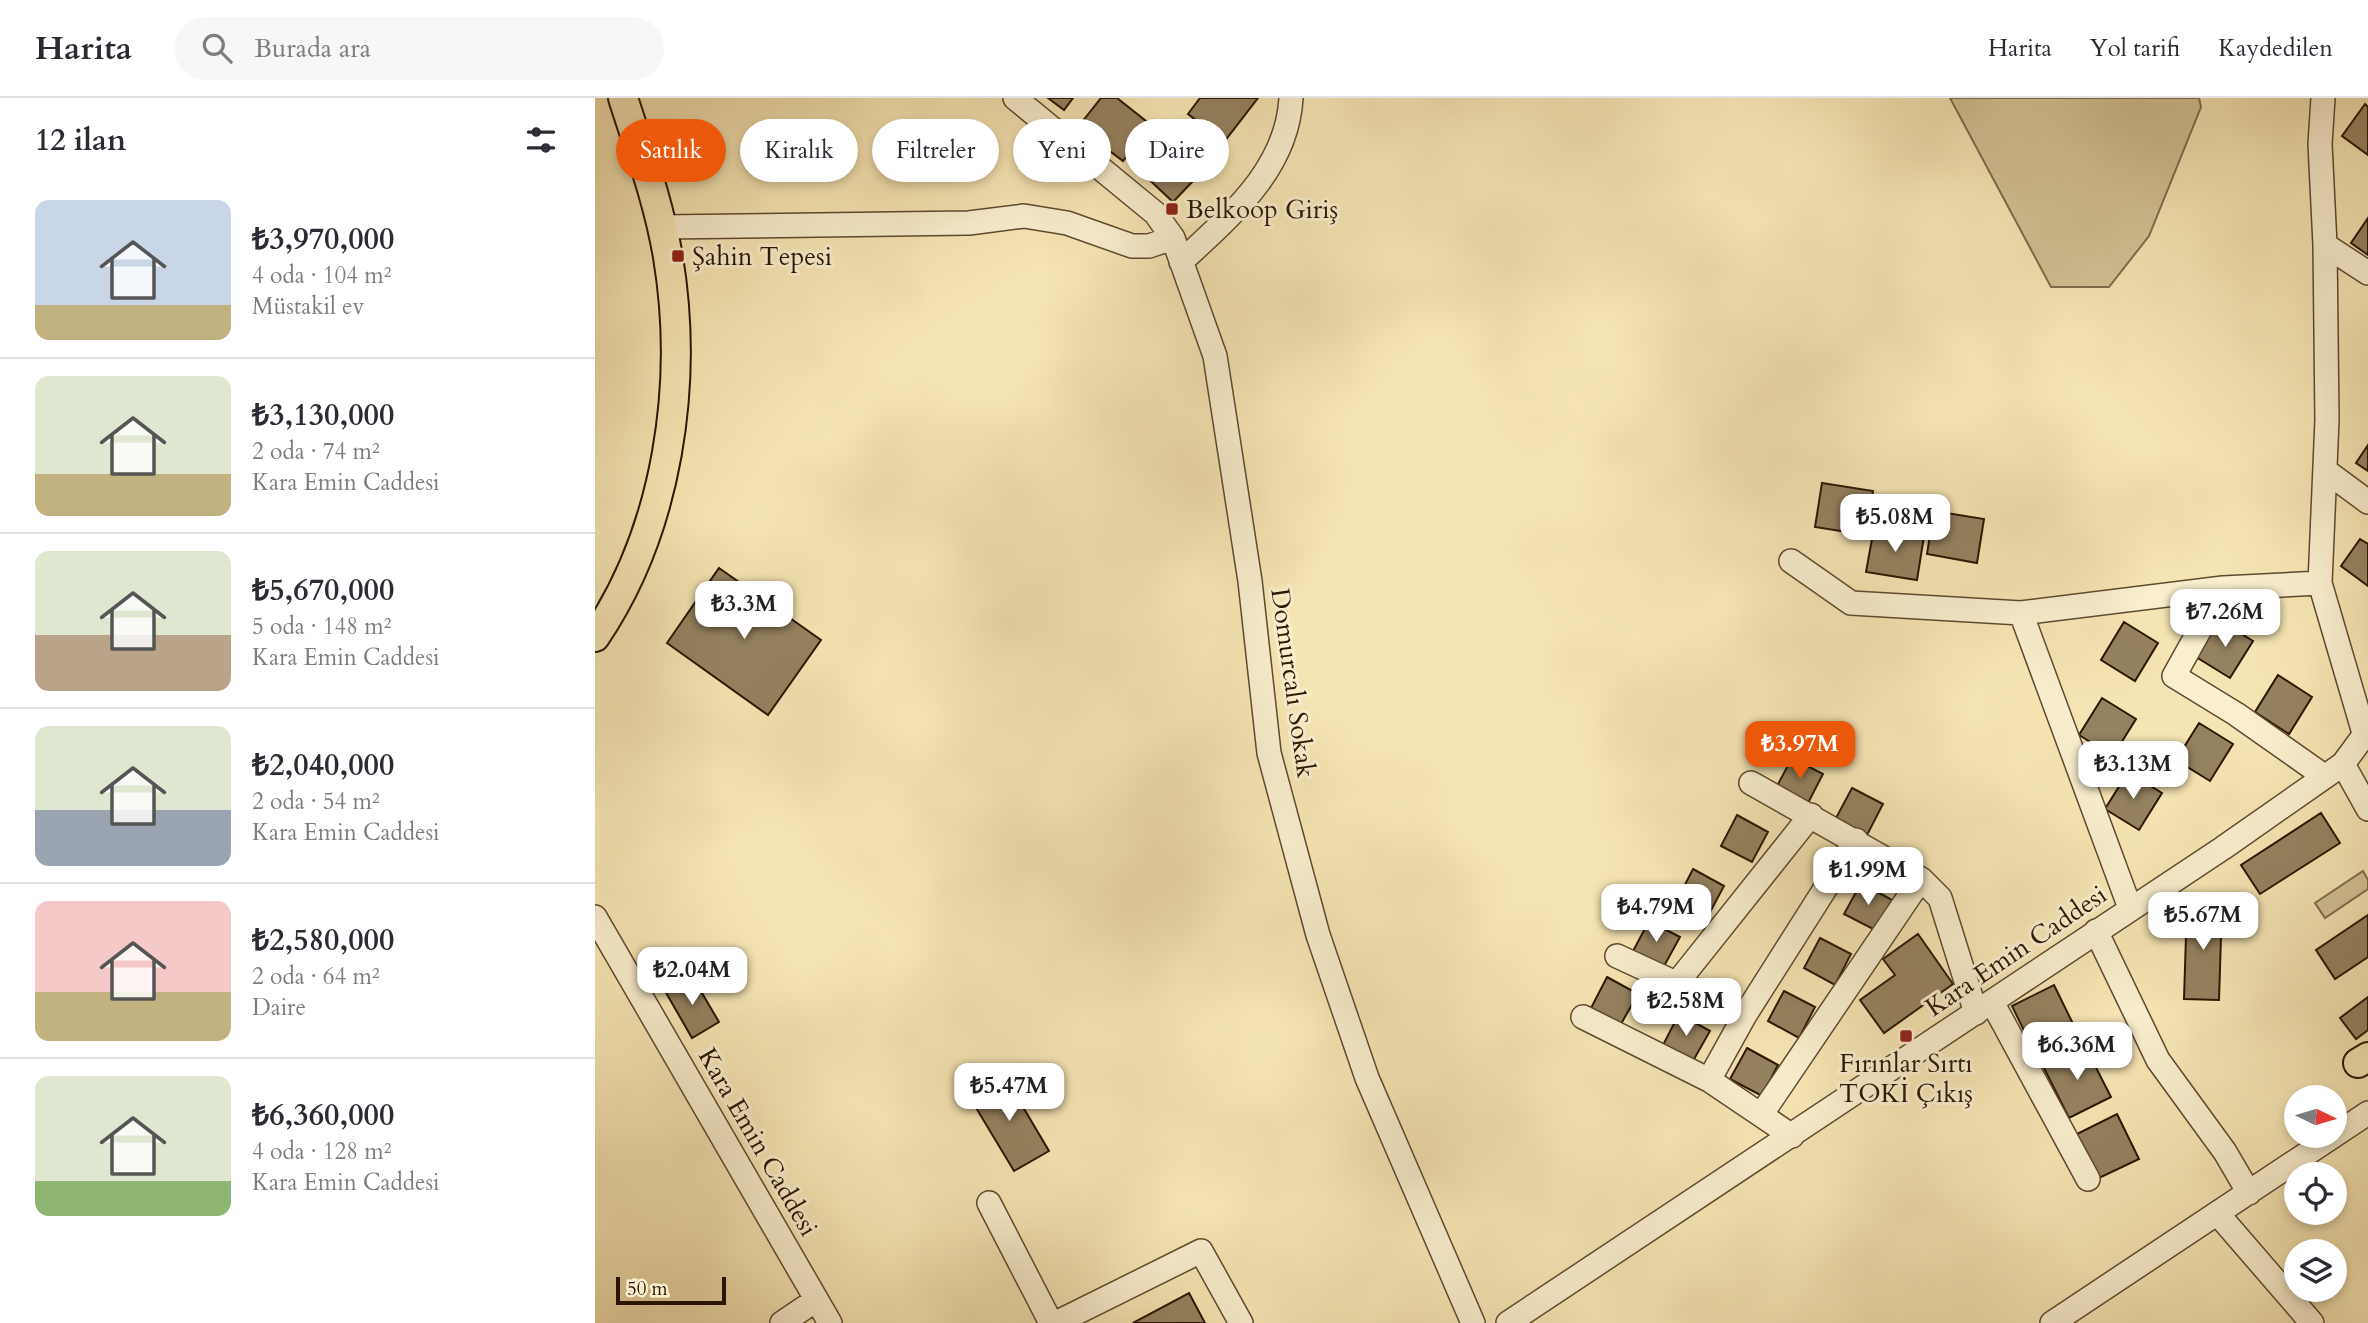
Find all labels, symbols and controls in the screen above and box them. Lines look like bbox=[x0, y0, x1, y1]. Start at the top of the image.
search box bbox=[174, 17, 664, 80]
text: Harita bbox=[35, 26, 132, 71]
icon: search bbox=[198, 29, 236, 67]
text: Burada ara bbox=[254, 31, 371, 66]
text: Harita bbox=[1988, 32, 2052, 65]
text: Yol tarifi bbox=[2090, 32, 2180, 65]
text: Kaydedilen bbox=[2218, 32, 2333, 65]
chip: Satılık bbox=[616, 119, 726, 182]
chip: Kiralık bbox=[740, 119, 858, 182]
chip: Filtreler bbox=[872, 119, 999, 182]
chip: Yeni bbox=[1013, 119, 1111, 182]
chip: Daire bbox=[1125, 119, 1229, 182]
text: 12 ilan bbox=[35, 120, 126, 161]
icon: filters bbox=[522, 121, 560, 159]
place label: Belkoop Giriş bbox=[1186, 192, 1338, 227]
marker: Belkoop Giriş bbox=[1164, 201, 1180, 217]
text: ₺3,970,000 bbox=[252, 219, 394, 260]
icon: home bbox=[91, 228, 175, 312]
place label: Şahin Tepesi bbox=[692, 239, 832, 274]
marker: Şahin Tepesi bbox=[670, 248, 686, 264]
text: 4 oda · 104 m² bbox=[252, 260, 391, 291]
text: Müstakil ev bbox=[252, 291, 364, 322]
text: ₺3,130,000 bbox=[252, 395, 394, 436]
icon: home bbox=[91, 404, 175, 488]
text: 2 oda · 74 m² bbox=[252, 436, 380, 467]
text: Kara Emin Caddesi bbox=[252, 467, 440, 498]
pin: ₺5.08M bbox=[1838, 494, 1952, 554]
text: ₺5.08M bbox=[1856, 501, 1934, 532]
text: ₺5,670,000 bbox=[252, 570, 394, 611]
icon: home bbox=[91, 579, 175, 663]
pin: ₺3.3M bbox=[695, 582, 793, 641]
street label: Domurcalı Sokak bbox=[1262, 586, 1324, 780]
text: ₺3.3M bbox=[711, 588, 777, 619]
pin: ₺7.26M bbox=[2168, 589, 2282, 649]
text: ₺7.26M bbox=[2186, 596, 2264, 627]
text: 5 oda · 148 m² bbox=[252, 611, 391, 642]
text: Kara Emin Caddesi bbox=[252, 642, 440, 673]
pin: ₺3.97M bbox=[1743, 722, 1857, 781]
text: ₺3.97M bbox=[1761, 728, 1839, 759]
pin: ₺3.13M bbox=[2076, 742, 2190, 801]
text: ₺2,040,000 bbox=[252, 745, 394, 786]
text: ₺3.13M bbox=[2094, 748, 2172, 779]
icon: home bbox=[91, 754, 175, 838]
text: 2 oda · 54 m² bbox=[252, 786, 380, 817]
text: Kara Emin Caddesi bbox=[252, 817, 440, 848]
pin: ₺1.99M bbox=[1811, 848, 1925, 907]
text: ₺1.99M bbox=[1829, 854, 1907, 885]
street label: Kara Emin Caddesi bbox=[1918, 877, 2114, 1025]
pin: ₺4.79M bbox=[1599, 884, 1713, 944]
text: ₺4.79M bbox=[1617, 891, 1695, 922]
pin: ₺5.67M bbox=[2146, 892, 2260, 952]
text: ₺5.67M bbox=[2164, 899, 2242, 930]
text: ₺2,580,000 bbox=[252, 920, 394, 961]
icon: home bbox=[91, 929, 175, 1013]
pin: ₺2.04M bbox=[635, 948, 749, 1007]
text: ₺2.04M bbox=[653, 954, 731, 985]
text: 2 oda · 64 m² bbox=[252, 961, 380, 992]
pin: ₺2.58M bbox=[1629, 978, 1743, 1038]
text: ₺2.58M bbox=[1647, 985, 1725, 1016]
text: Daire bbox=[252, 992, 306, 1023]
pin: ₺6.36M bbox=[2020, 1023, 2134, 1082]
marker: Fırınlar Sırtı TOKİ Çıkış bbox=[1898, 1028, 1914, 1044]
text: ₺6.36M bbox=[2038, 1029, 2116, 1060]
street label: Kara Emin Caddesi bbox=[690, 1041, 826, 1243]
place label: Fırınlar Sırtı TOKİ Çıkış bbox=[1839, 1046, 1973, 1111]
pin: ₺5.47M bbox=[952, 1063, 1066, 1123]
text: ₺5.47M bbox=[970, 1070, 1048, 1101]
north arrow bbox=[2284, 1085, 2347, 1148]
map controls bbox=[2284, 1085, 2347, 1302]
text: ₺6,360,000 bbox=[252, 1095, 394, 1136]
icon: home bbox=[91, 1104, 175, 1188]
text: 4 oda · 128 m² bbox=[252, 1136, 391, 1167]
button: locate bbox=[2284, 1162, 2347, 1225]
text: Kara Emin Caddesi bbox=[252, 1167, 440, 1198]
button: layers bbox=[2284, 1239, 2347, 1302]
scale bar bbox=[616, 1274, 726, 1306]
text: 50 m bbox=[627, 1276, 668, 1302]

